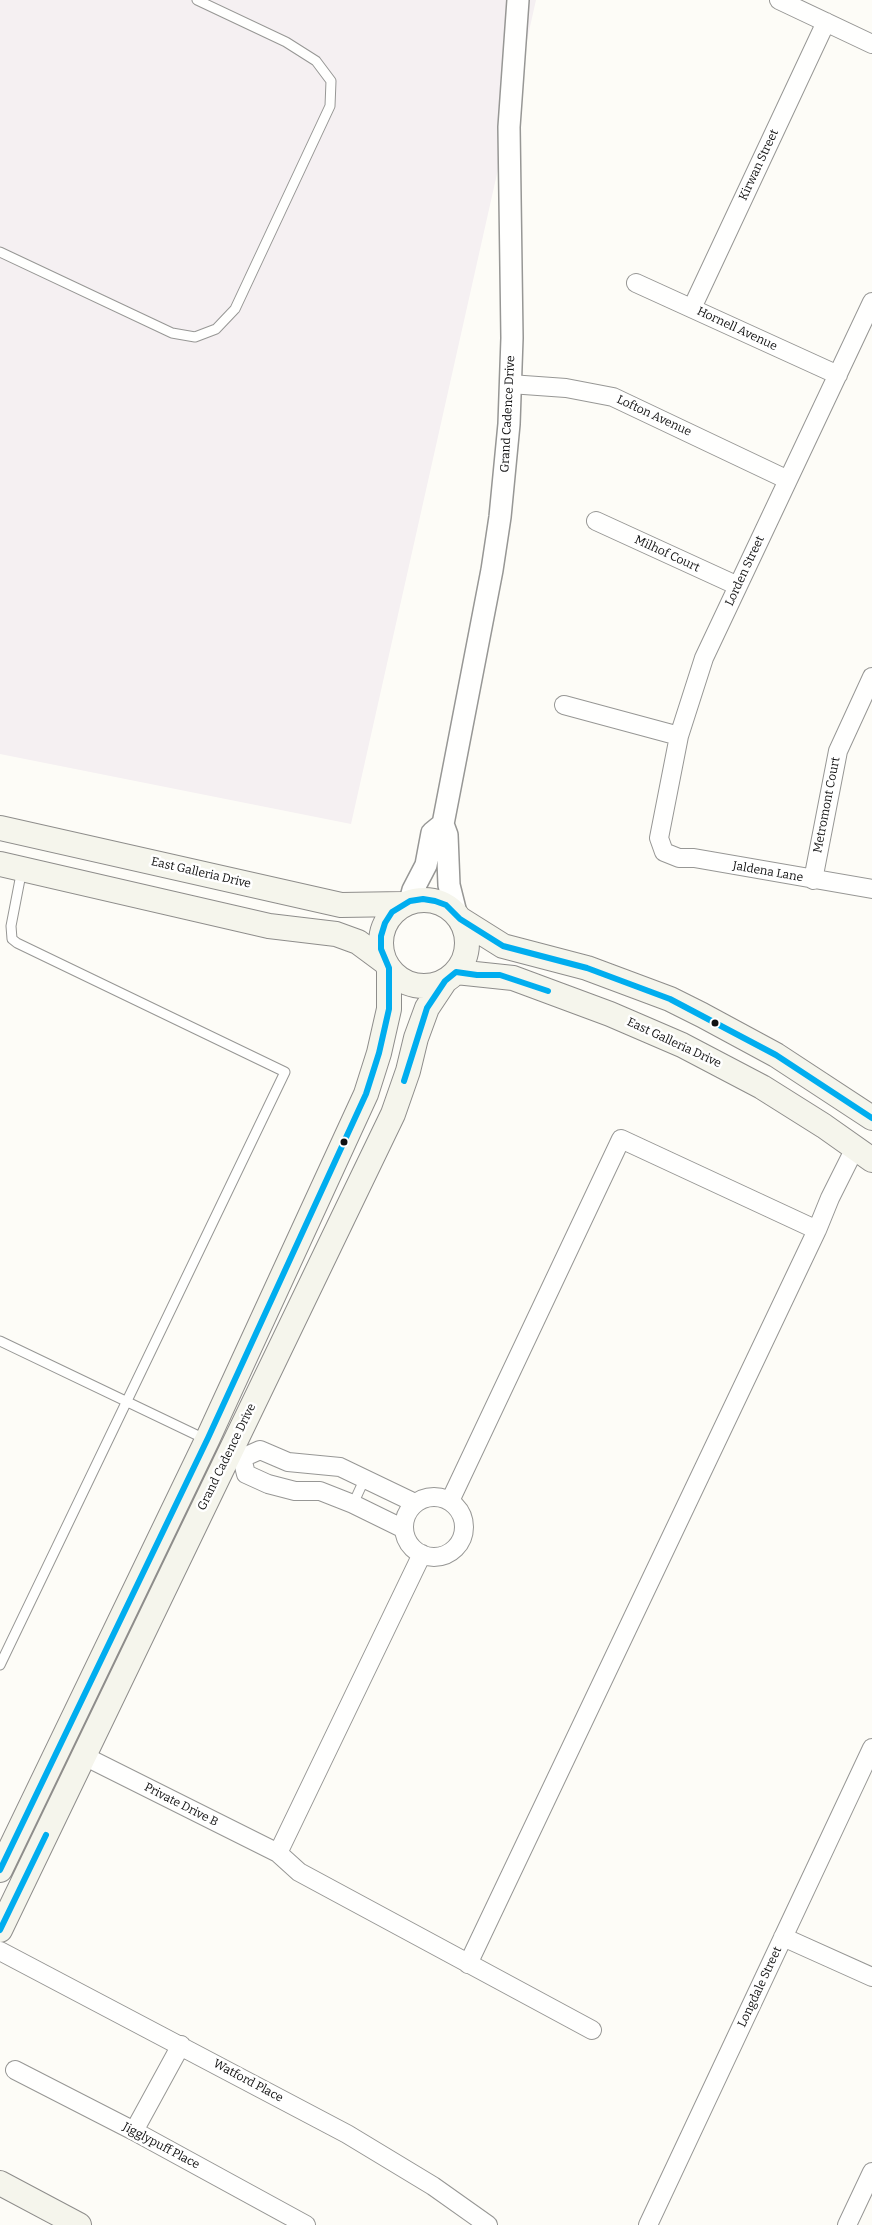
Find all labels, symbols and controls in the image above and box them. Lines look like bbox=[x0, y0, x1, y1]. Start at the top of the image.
street label: Kirwan Street bbox=[736, 127, 782, 203]
street label: Hornell Avenue bbox=[695, 304, 779, 354]
street label: Grand Cadence Drive bbox=[498, 355, 518, 473]
street label: Lofton Avenue bbox=[614, 392, 694, 440]
street label: Milhof Court bbox=[632, 533, 702, 575]
street label: Lorden Street bbox=[722, 534, 768, 608]
street label: Metromont Court bbox=[811, 756, 843, 854]
street label: East Galleria Drive bbox=[150, 854, 252, 892]
street label: Jaldena Lane bbox=[732, 859, 804, 885]
street label: East Galleria Drive bbox=[625, 1015, 723, 1071]
unlabelled marker bbox=[710, 1018, 720, 1028]
unlabelled marker bbox=[339, 1137, 349, 1147]
street label: Grand Cadence Drive bbox=[195, 1401, 259, 1513]
street label: Private Drive B bbox=[142, 1780, 220, 1830]
street label: Longdale Street bbox=[735, 1944, 785, 2030]
street label: Watford Place bbox=[211, 2057, 285, 2105]
street label: Jigglypuff Place bbox=[120, 2120, 202, 2172]

